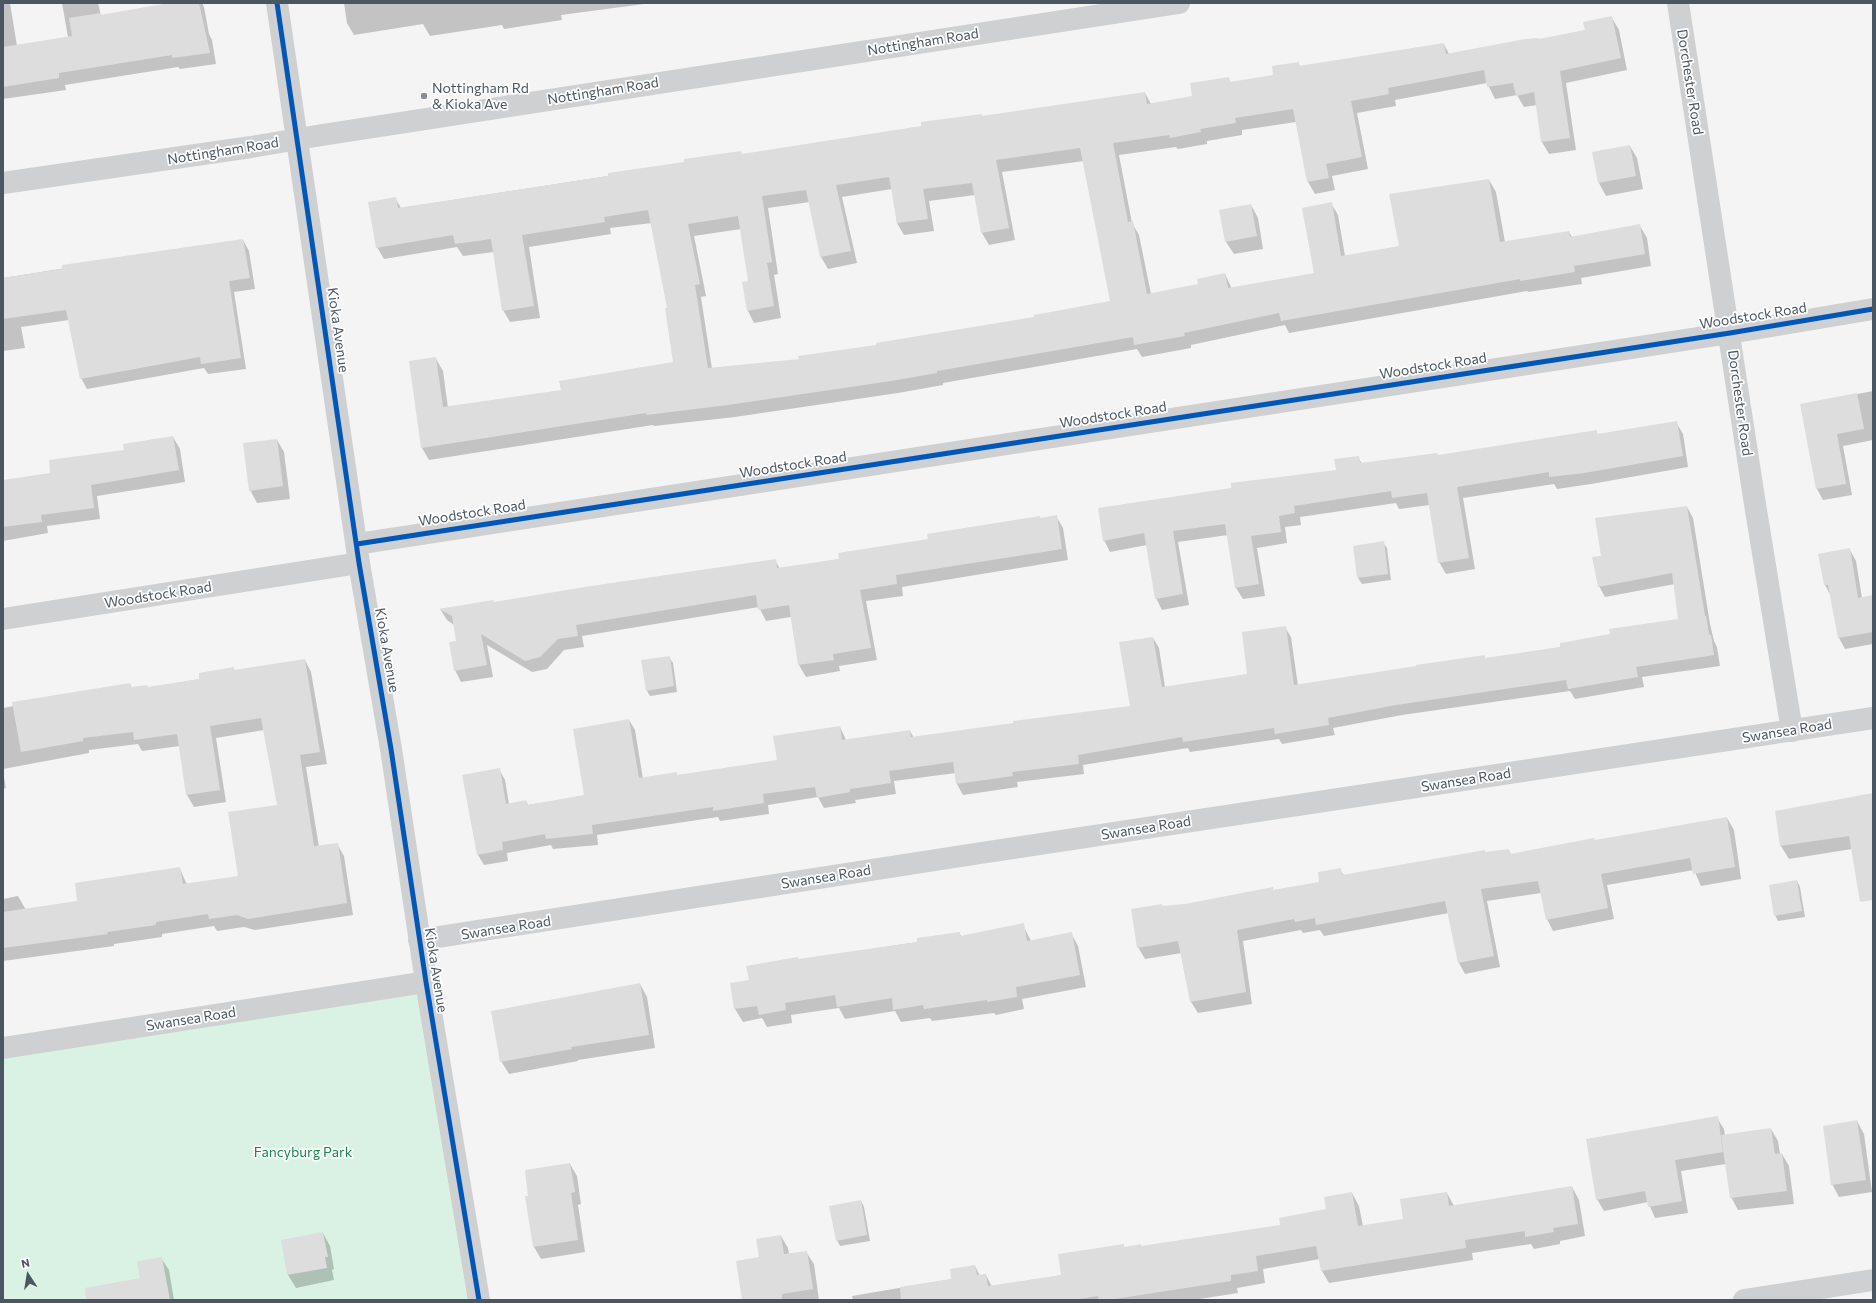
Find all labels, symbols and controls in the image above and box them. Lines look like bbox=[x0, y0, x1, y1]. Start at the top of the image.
street label: Nottingham Road bbox=[866, 25, 980, 59]
street label: Dorchester Road bbox=[1673, 28, 1707, 136]
street label: Nottingham Road bbox=[546, 74, 660, 108]
place label: Nottingham Rd & Kioka Ave bbox=[432, 80, 529, 112]
marker: Nottingham Rd & Kioka Ave bbox=[419, 91, 429, 101]
street label: Nottingham Road bbox=[166, 134, 280, 168]
street label: Kioka Avenue bbox=[324, 286, 352, 374]
street label: Woodstock Road bbox=[1698, 299, 1808, 333]
street label: Woodstock Road bbox=[1378, 349, 1488, 383]
street label: Dorchester Road bbox=[1724, 349, 1756, 457]
street label: Woodstock Road bbox=[1058, 398, 1168, 432]
street label: Woodstock Road bbox=[738, 448, 848, 482]
street label: Woodstock Road bbox=[417, 496, 527, 530]
street label: Woodstock Road bbox=[103, 578, 213, 612]
street label: Kioka Avenue bbox=[371, 606, 403, 694]
street label: Swansea Road bbox=[1741, 716, 1833, 746]
street label: Swansea Road bbox=[1420, 765, 1512, 795]
street label: Swansea Road bbox=[1100, 813, 1192, 843]
street label: Swansea Road bbox=[780, 862, 872, 892]
street label: Swansea Road bbox=[460, 913, 552, 943]
street label: Kioka Avenue bbox=[421, 926, 451, 1014]
street label: Swansea Road bbox=[145, 1004, 237, 1034]
park label: Fancyburg Park bbox=[254, 1144, 352, 1160]
north arrow bbox=[8, 1255, 48, 1295]
text: N bbox=[20, 1256, 31, 1270]

